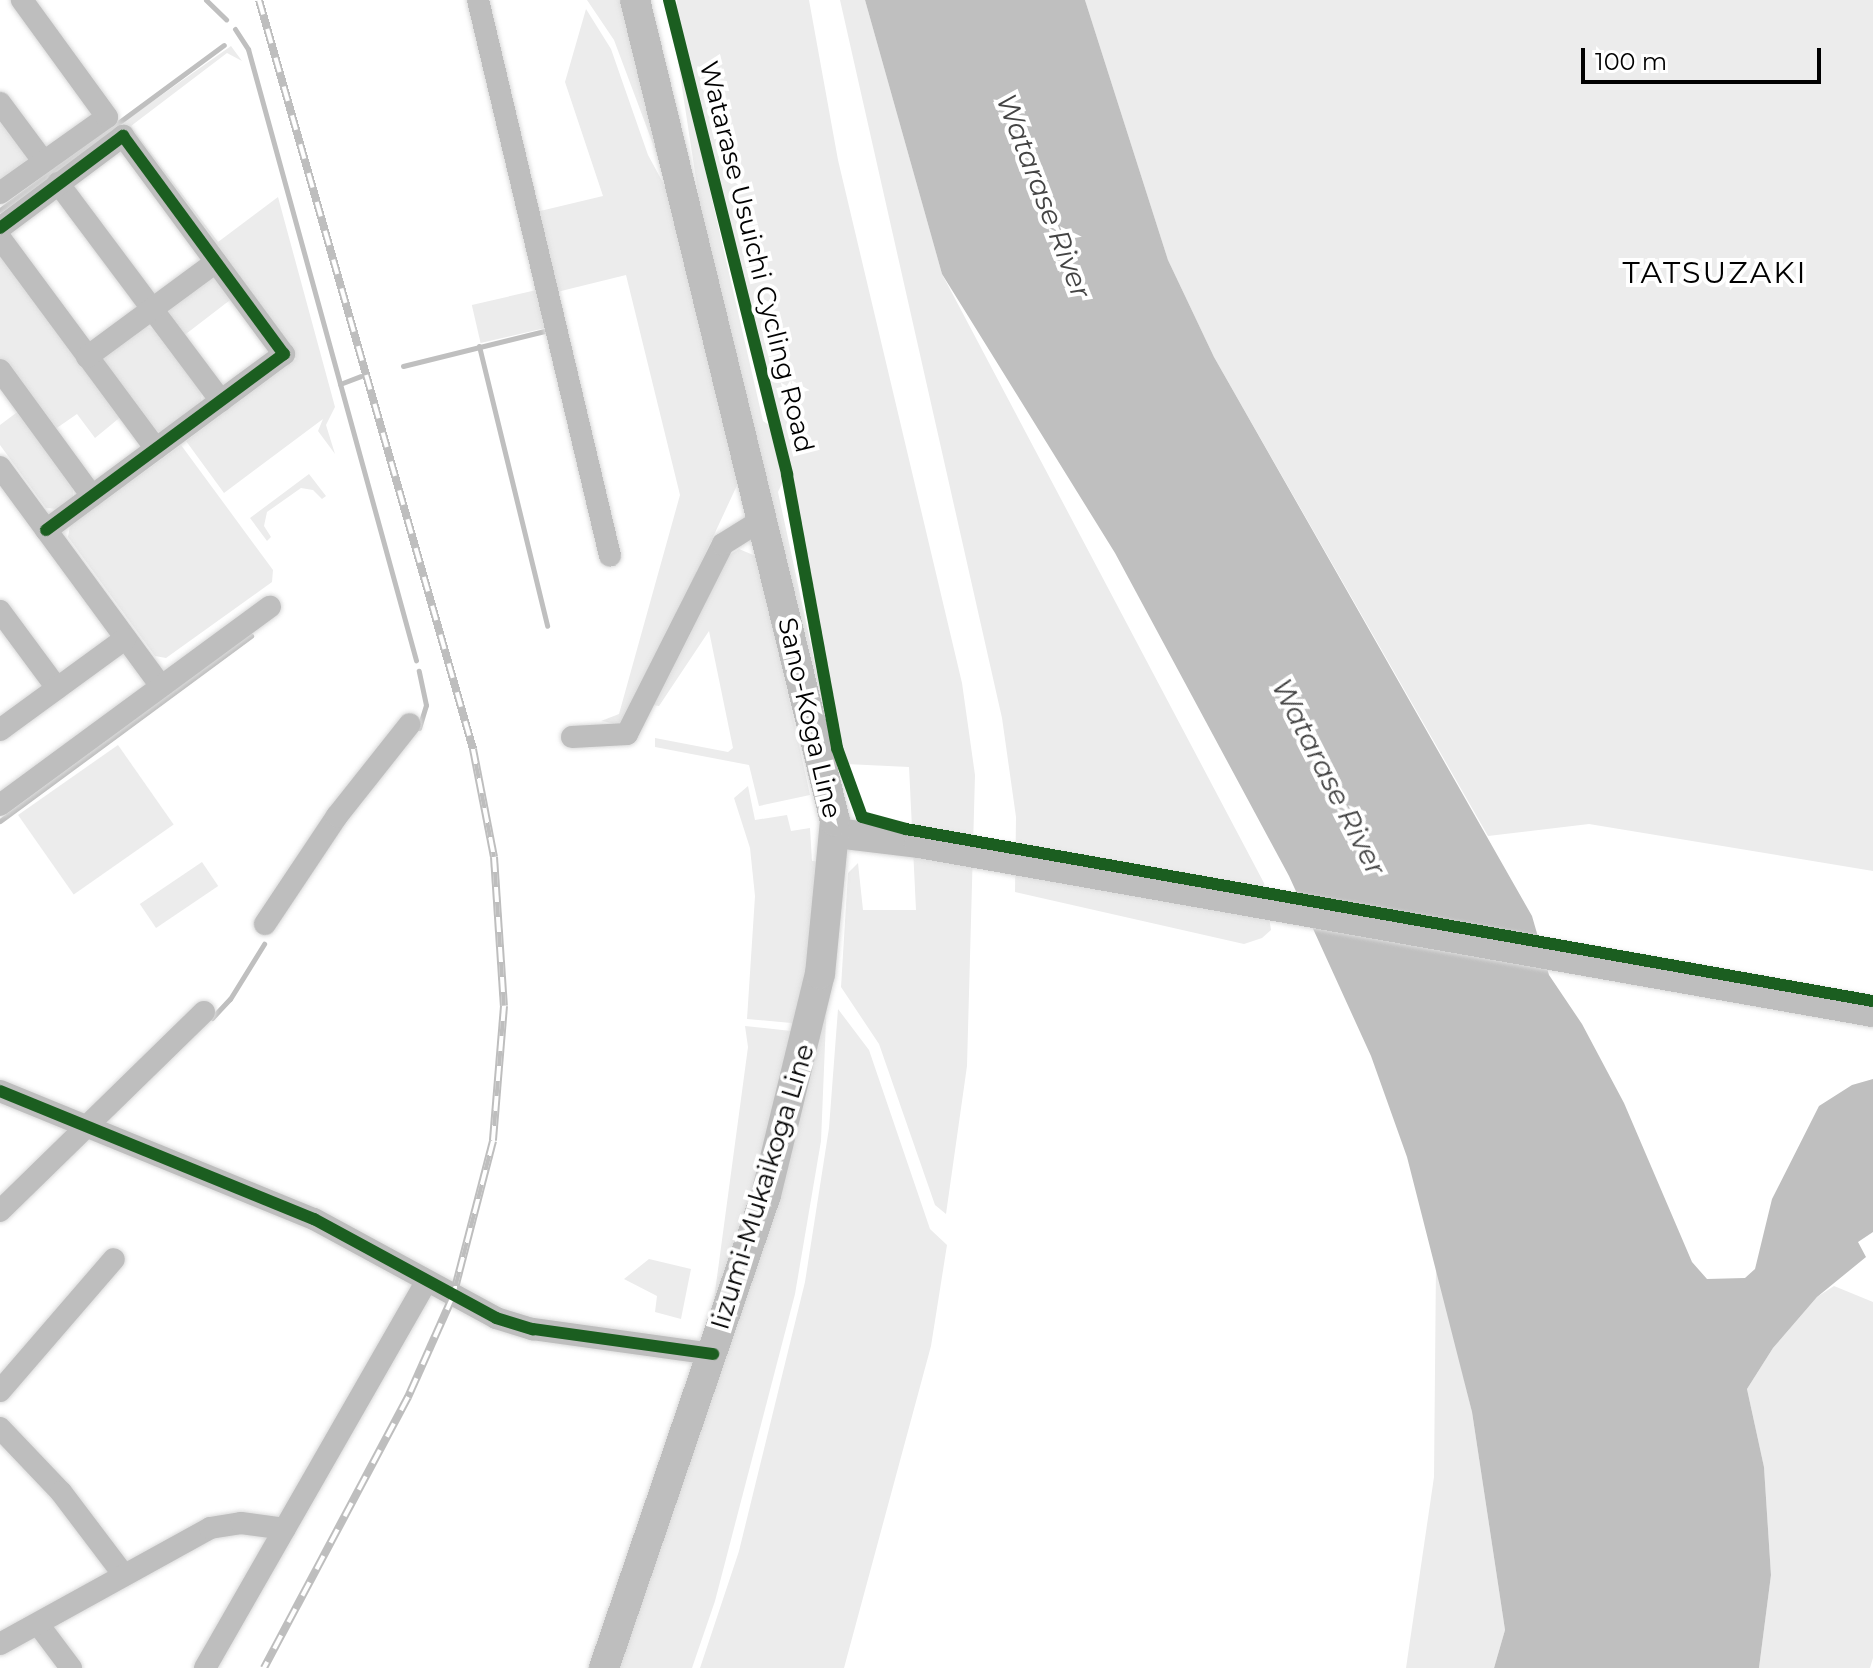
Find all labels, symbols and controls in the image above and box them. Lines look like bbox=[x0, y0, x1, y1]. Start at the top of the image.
scale bar bbox=[1585, 32, 1825, 82]
text: 100 m bbox=[1595, 47, 1667, 76]
street label: Watarase Usuichi Cycling Road bbox=[692, 58, 820, 456]
water label: Watarase River bbox=[990, 89, 1098, 303]
district label: TATSUZAKI bbox=[1622, 255, 1808, 291]
street label: Sano-Koga Line bbox=[771, 615, 847, 821]
water label: Watarase River bbox=[1265, 673, 1393, 881]
street label: Iizumi-Mukaikoga Line bbox=[705, 1040, 821, 1334]

